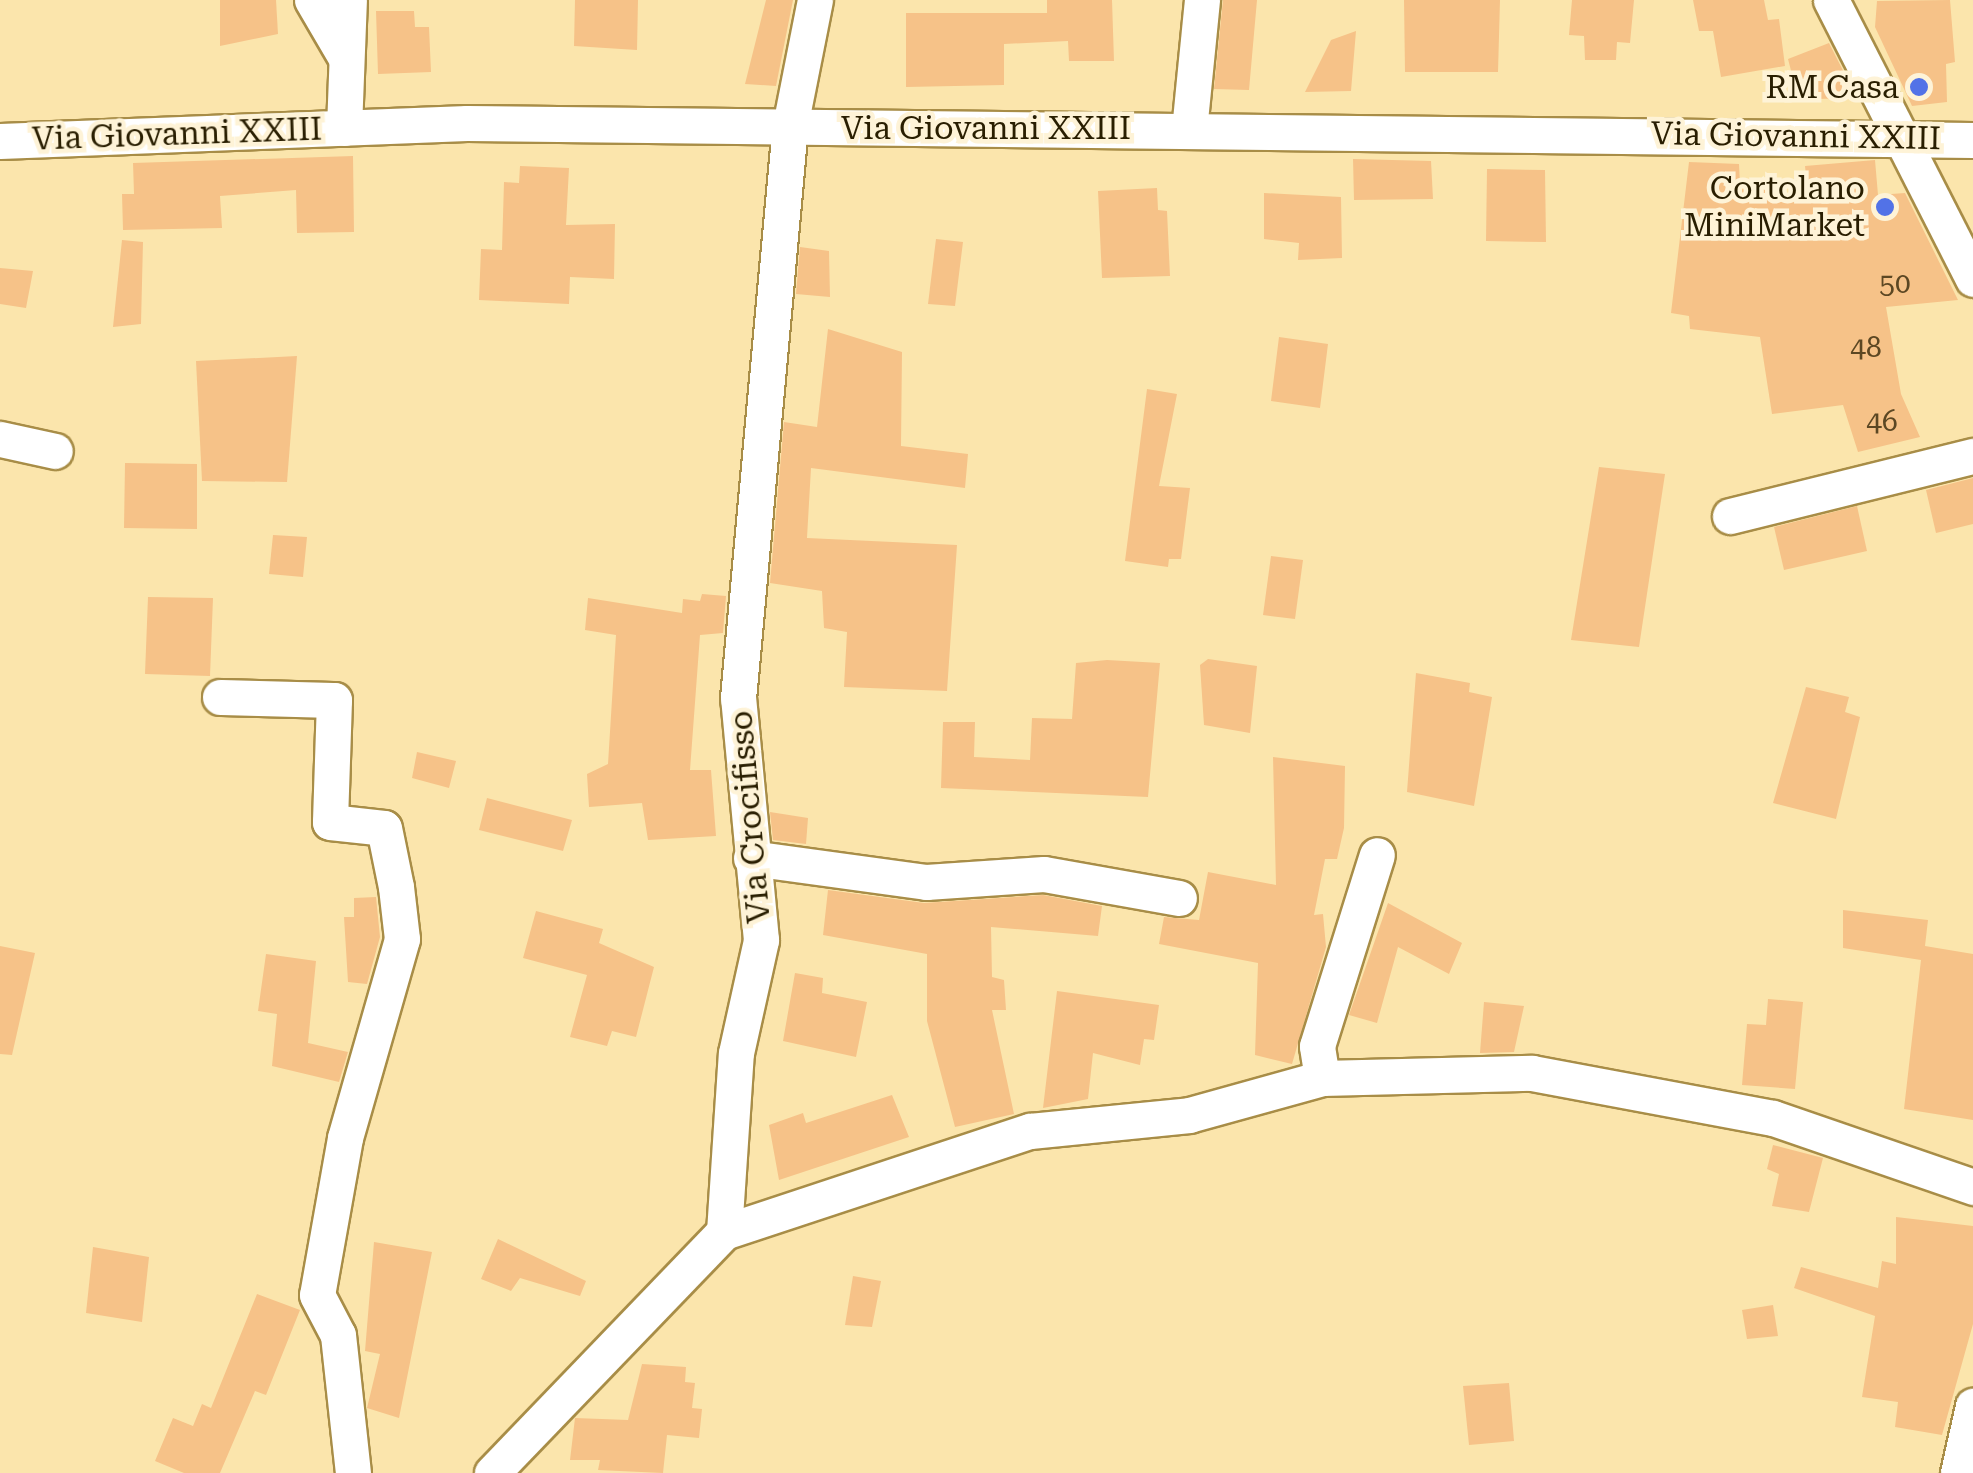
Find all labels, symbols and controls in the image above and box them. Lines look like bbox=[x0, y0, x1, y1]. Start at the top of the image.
place label: RM Casa bbox=[1765, 68, 1899, 106]
marker: RM Casa bbox=[1908, 76, 1930, 98]
street label: Via Giovanni XXIII bbox=[841, 109, 1131, 147]
street label: Via Giovanni XXIII bbox=[31, 110, 323, 158]
street label: Via Giovanni XXIII bbox=[1651, 114, 1941, 158]
place label: Cortolano MiniMarket bbox=[1684, 170, 1865, 245]
marker: Cortolano MiniMarket bbox=[1874, 196, 1896, 218]
house number: 50 bbox=[1879, 267, 1911, 301]
house number: 48 bbox=[1850, 331, 1882, 365]
house number: 46 bbox=[1866, 405, 1898, 439]
street label: Via Crocifisso bbox=[722, 709, 778, 925]

